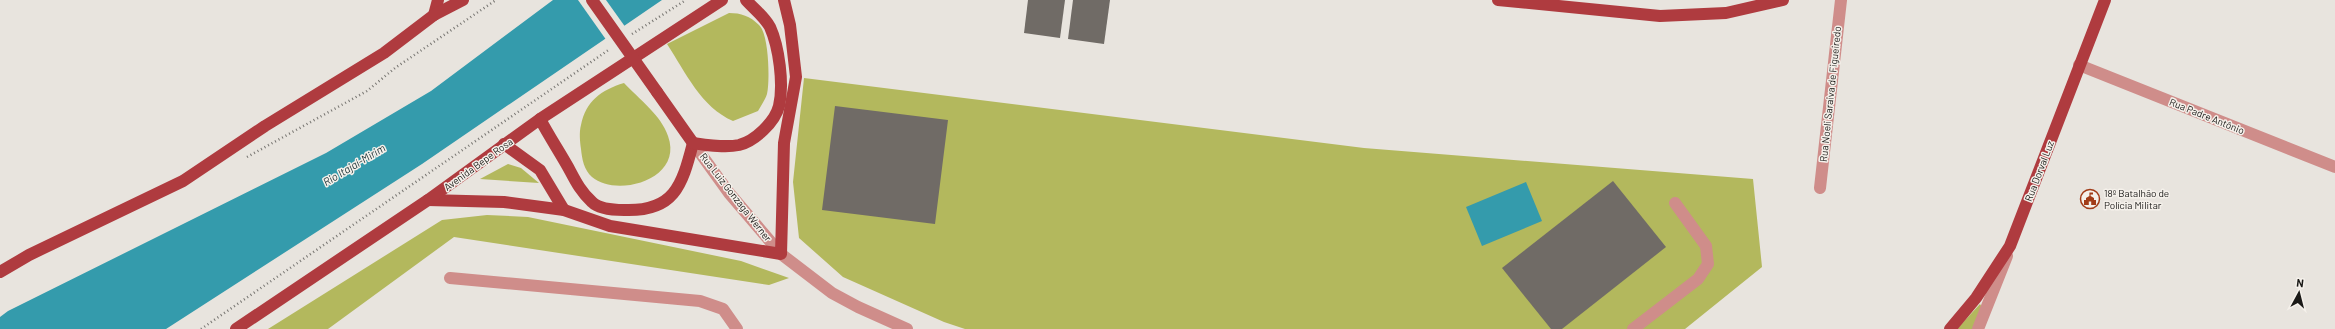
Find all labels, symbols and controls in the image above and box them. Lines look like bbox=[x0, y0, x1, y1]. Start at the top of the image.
street label: Rua Noeli Saraiva de Figueiredo bbox=[1817, 26, 1843, 162]
street label: Rua Padre Antônio bbox=[2168, 96, 2246, 136]
street label: Avenida Bepe Rosa bbox=[441, 135, 515, 193]
street label: Rua Dorval Luz bbox=[2022, 139, 2056, 203]
water label: Rio Itajaí-Mirim bbox=[320, 141, 387, 188]
street label: Rua Luiz Gonzaga Werner bbox=[698, 150, 775, 244]
place label: 18º Batalhão de Polícia Militar bbox=[2104, 187, 2169, 211]
public building icon: 18º Batalhão de Polícia Militar bbox=[2079, 188, 2101, 210]
north arrow bbox=[2279, 273, 2319, 313]
text: N bbox=[2296, 276, 2305, 289]

